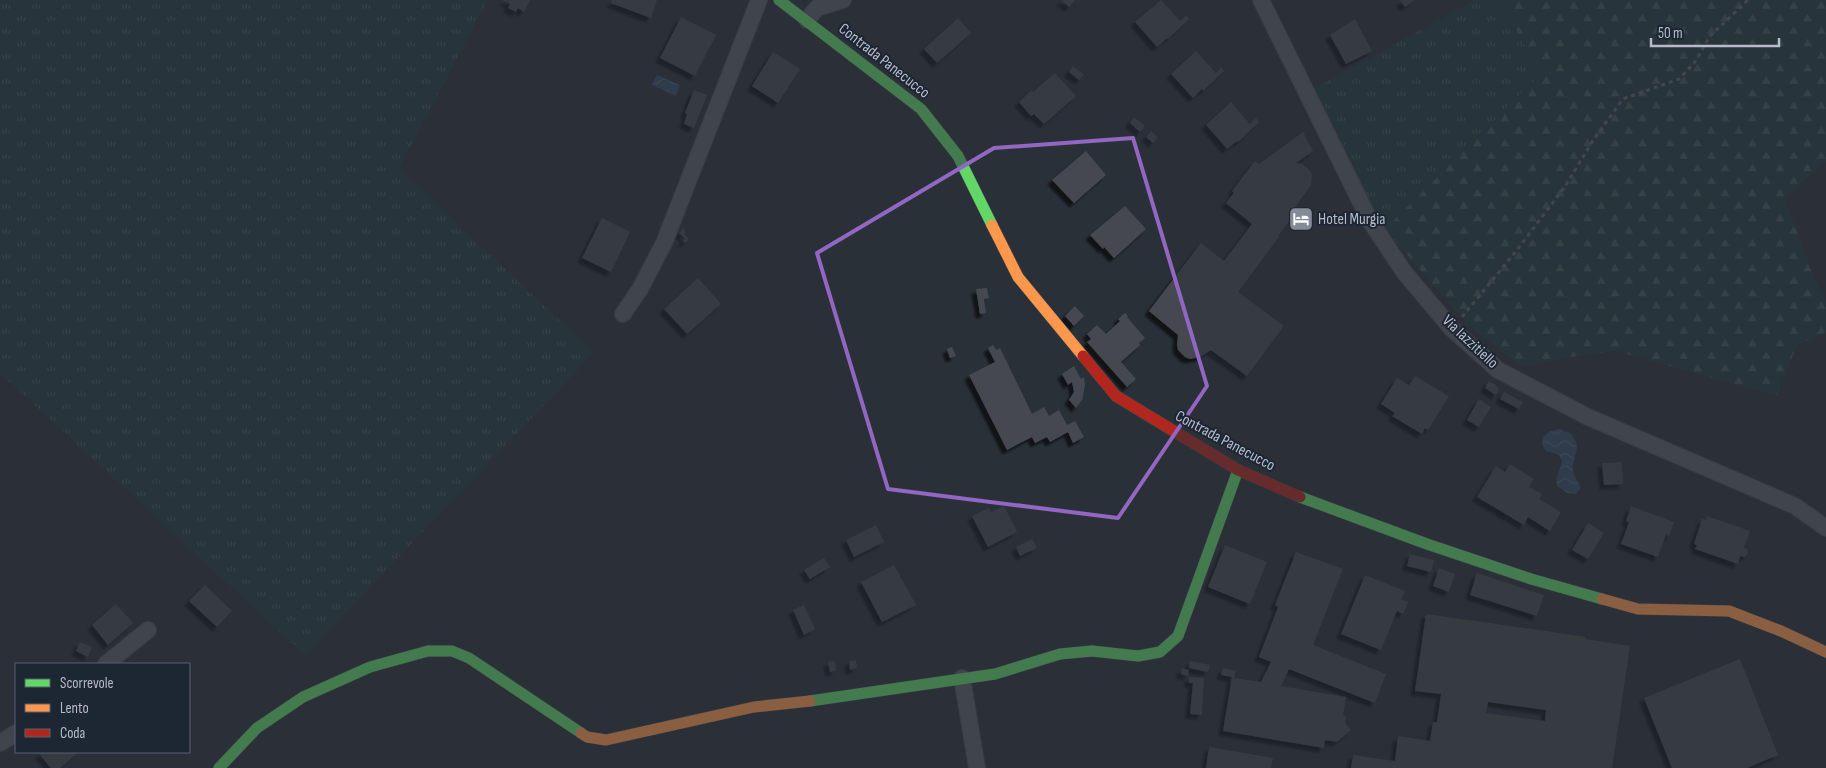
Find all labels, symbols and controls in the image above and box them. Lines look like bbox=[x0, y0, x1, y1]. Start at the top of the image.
scale bar bbox=[1651, 15, 1778, 47]
street label: Contrada Panecucco bbox=[835, 20, 933, 102]
text: 50 m bbox=[1658, 24, 1683, 43]
hotel icon: Hotel Murgia bbox=[1288, 206, 1314, 232]
place label: Hotel Murgia bbox=[1318, 210, 1385, 229]
street label: Via Iazzitiello bbox=[1438, 311, 1502, 373]
street label: Contrada Panecucco bbox=[1172, 407, 1278, 475]
legend bbox=[15, 663, 190, 753]
text: Scorrevole bbox=[60, 674, 114, 693]
text: Lento bbox=[60, 699, 89, 718]
text: Coda bbox=[60, 724, 86, 743]

